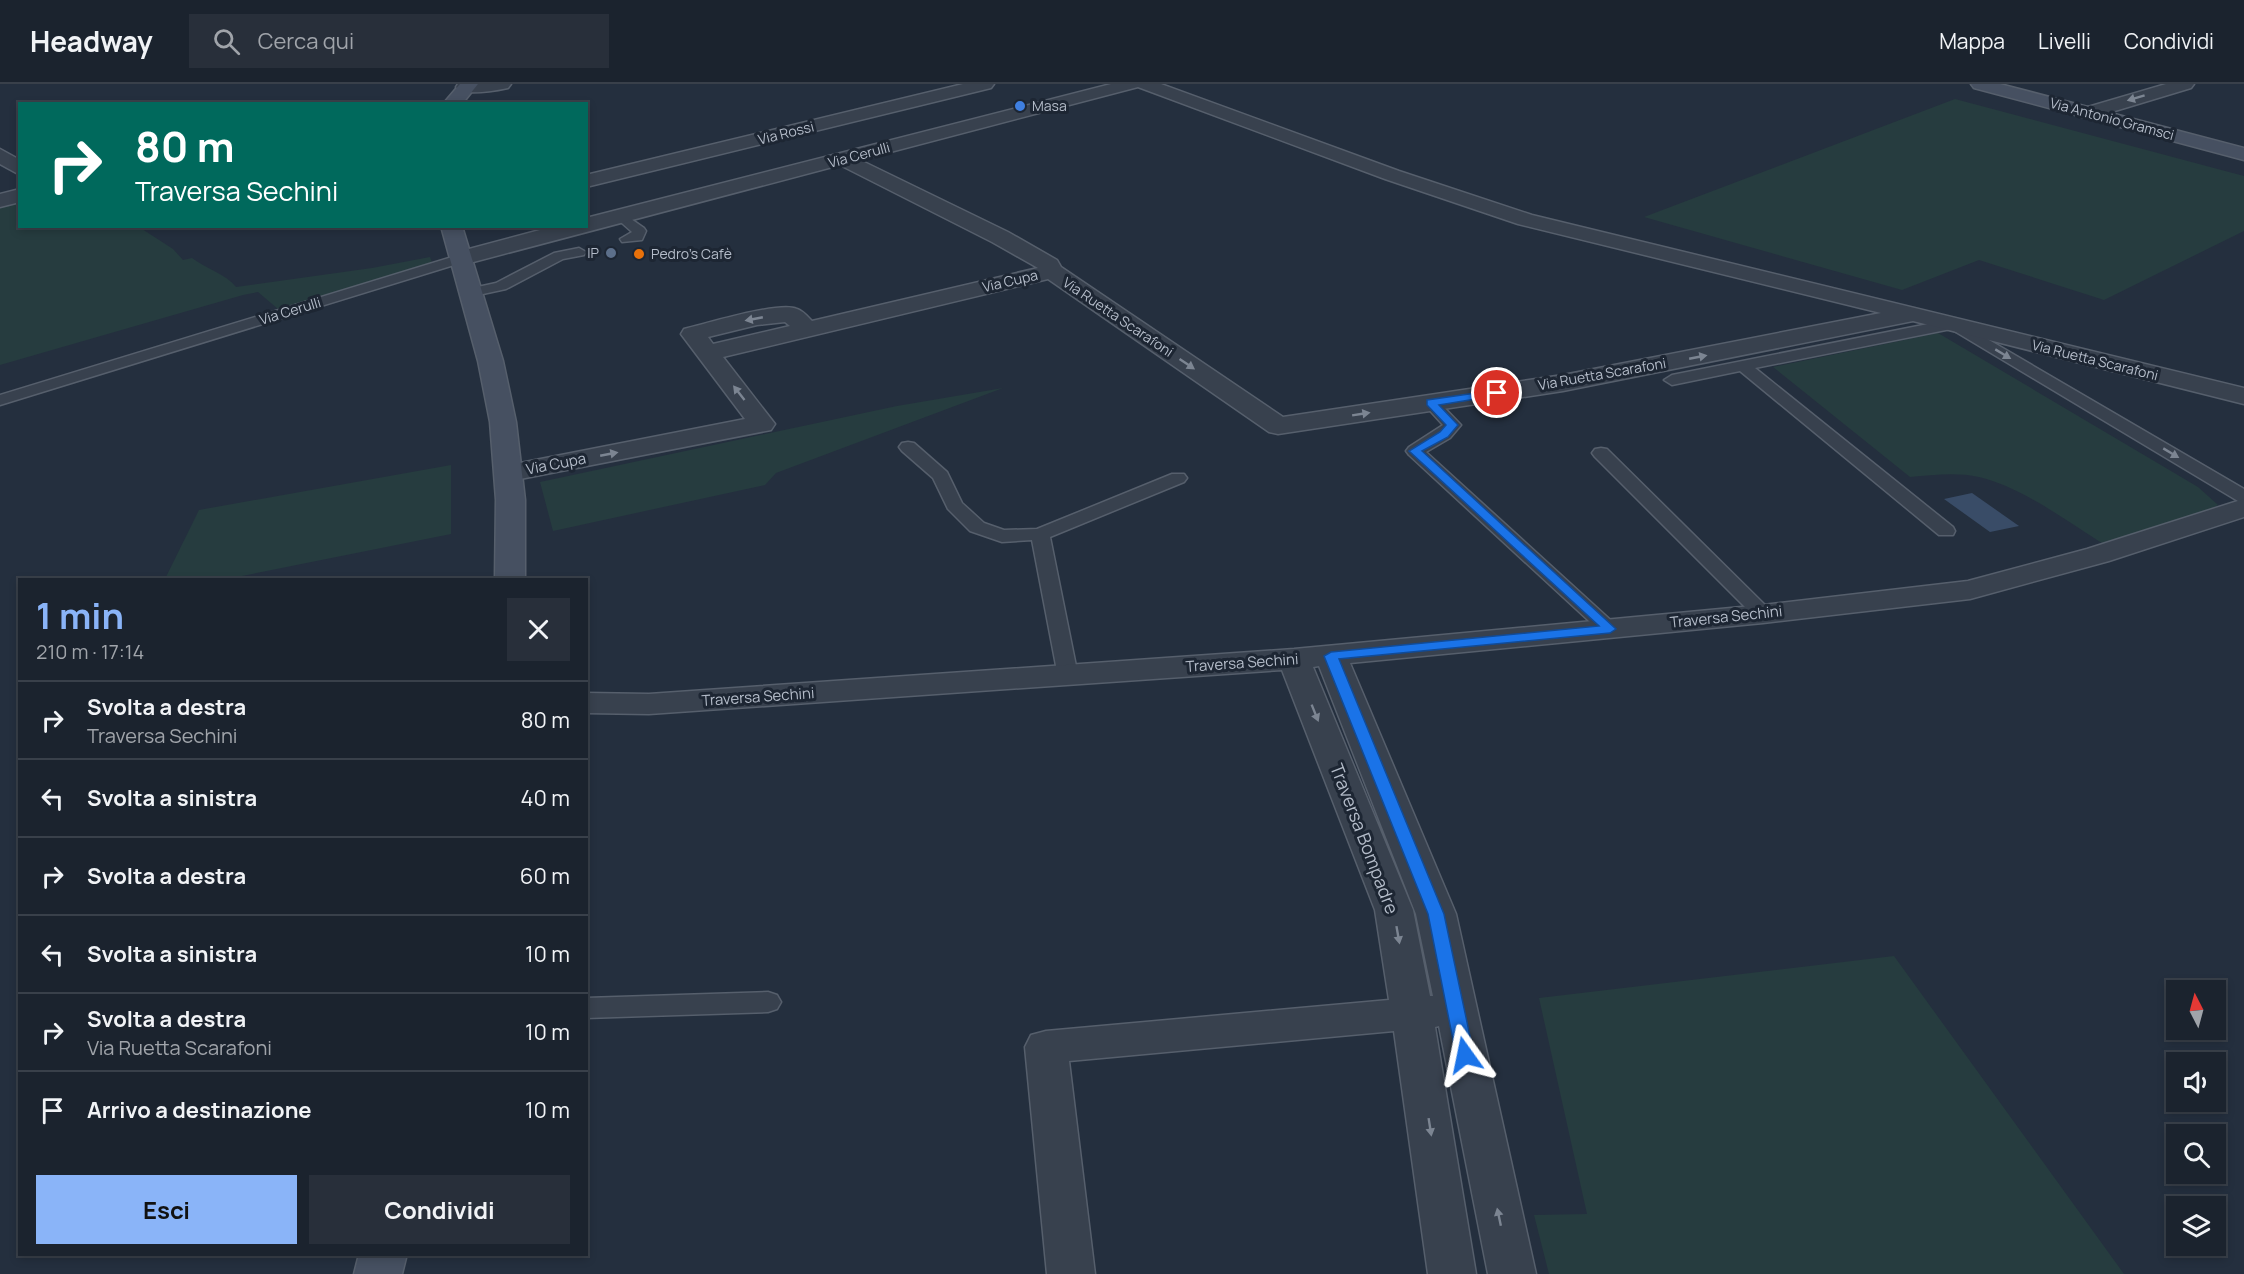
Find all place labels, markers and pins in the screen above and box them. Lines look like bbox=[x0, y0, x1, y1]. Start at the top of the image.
place label: Masa bbox=[1032, 96, 1067, 115]
marker: Masa bbox=[1013, 99, 1027, 113]
place label: IP bbox=[587, 243, 600, 262]
place label: Pedro's Cafè bbox=[651, 244, 732, 263]
marker: IP bbox=[604, 246, 618, 260]
marker: Pedro's Cafè bbox=[632, 247, 646, 261]
pin bbox=[1471, 367, 1522, 418]

